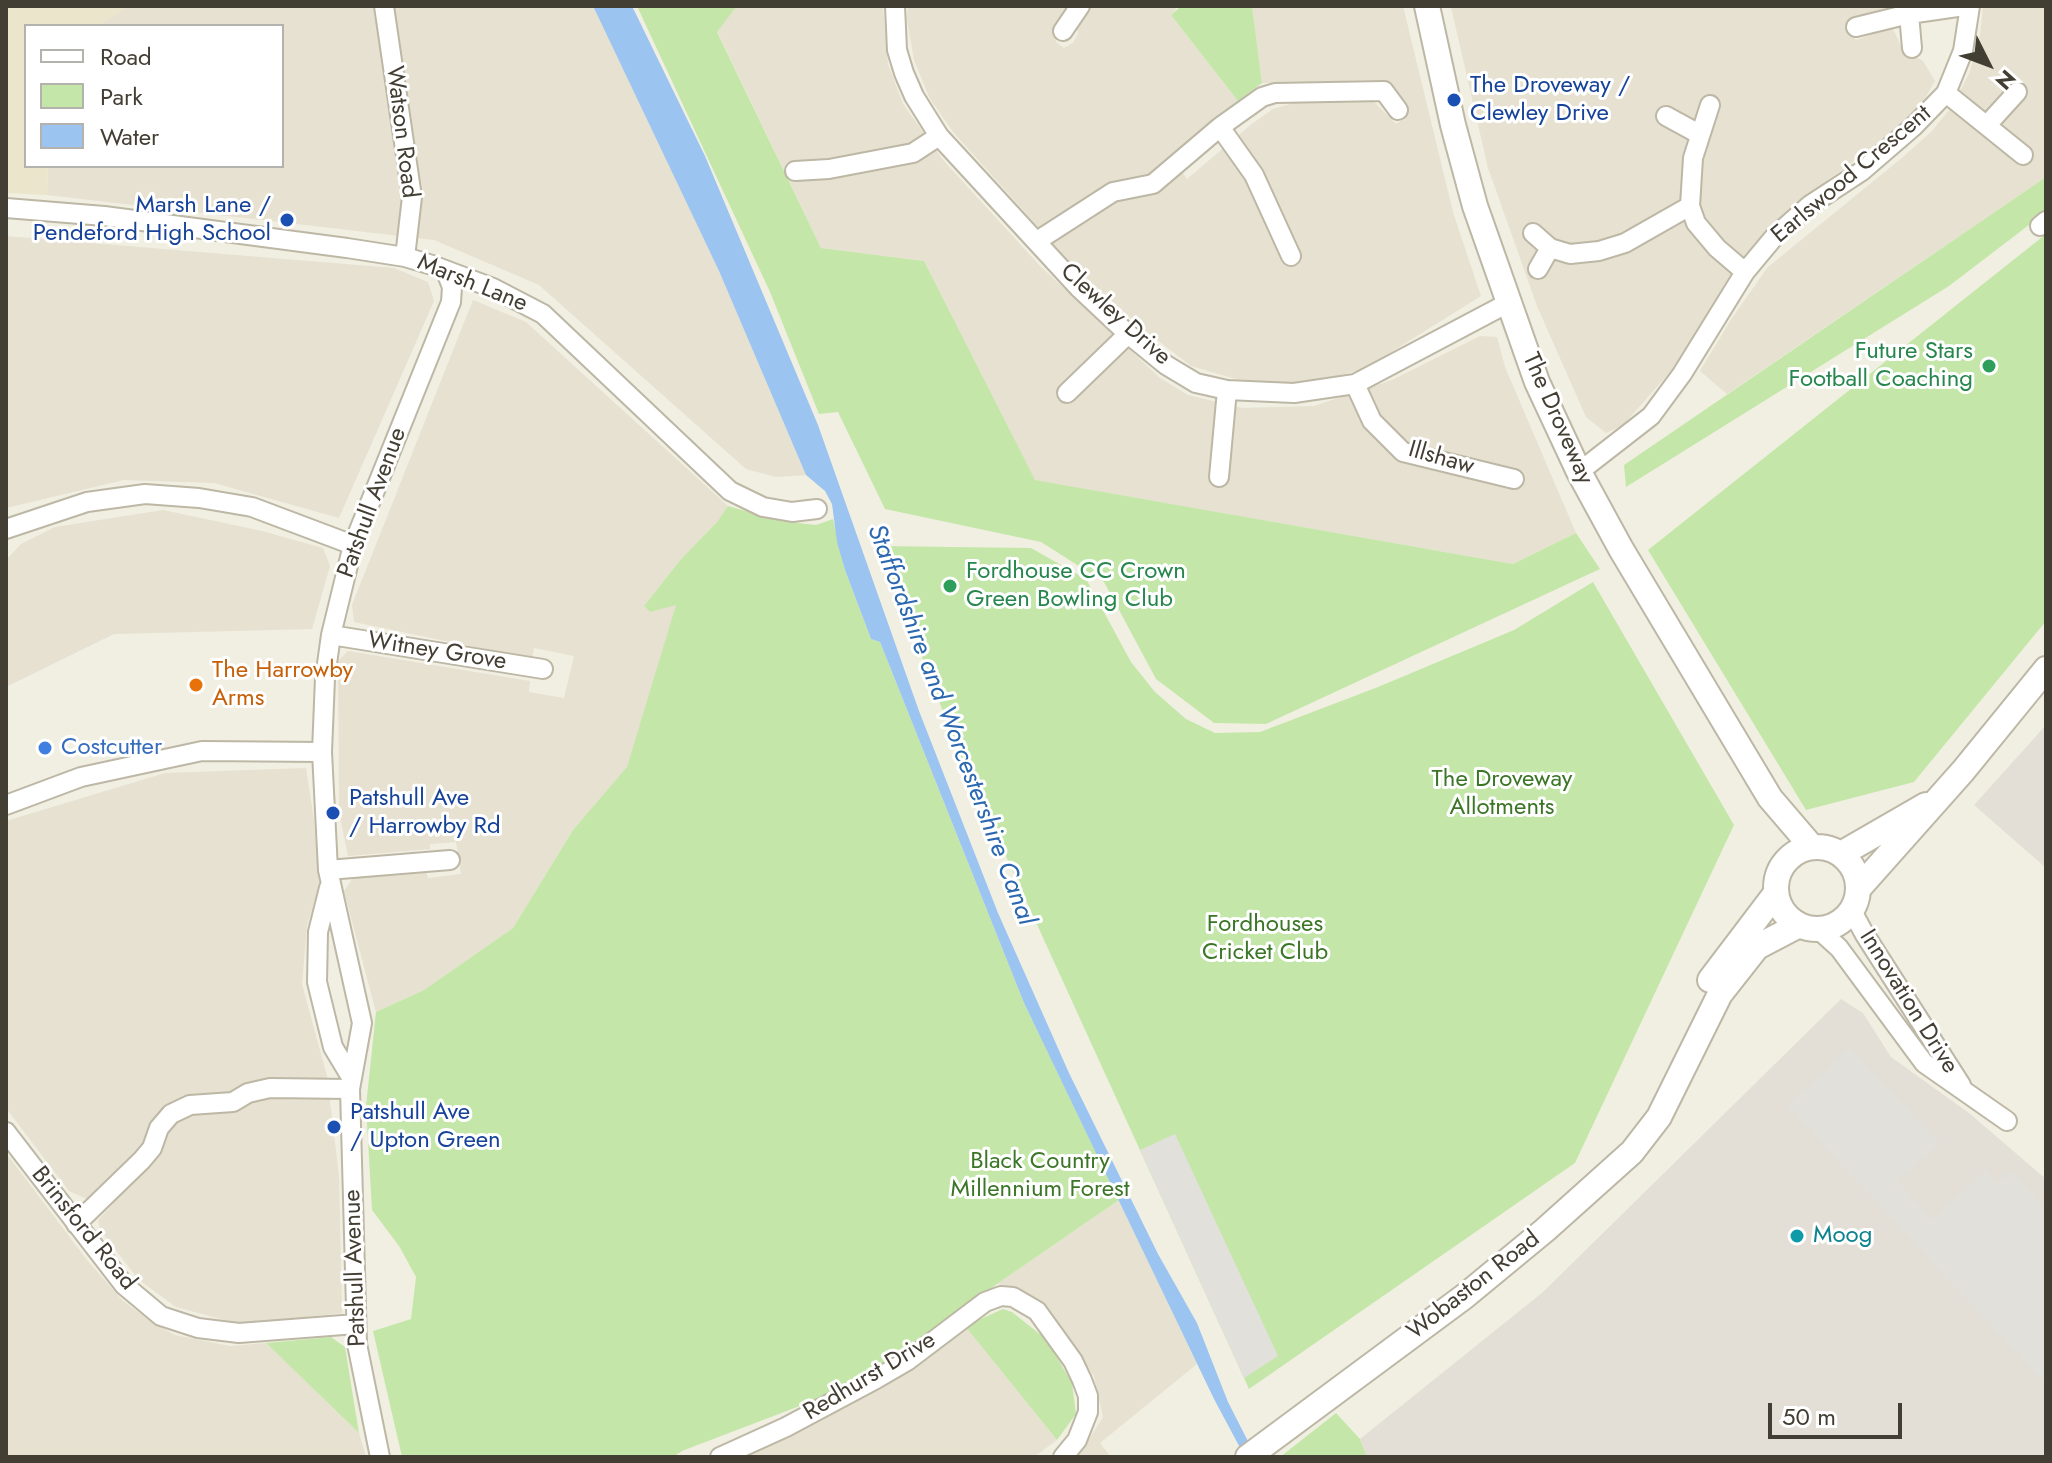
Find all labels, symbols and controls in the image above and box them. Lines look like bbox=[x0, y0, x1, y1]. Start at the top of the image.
legend bbox=[24, 24, 284, 168]
north arrow bbox=[1948, 24, 2028, 104]
text: Road bbox=[100, 39, 152, 74]
text: N bbox=[1988, 63, 2024, 97]
street label: Watson Road bbox=[379, 64, 423, 200]
place label: The Droveway / Clewley Drive bbox=[1470, 72, 1630, 128]
text: Park bbox=[100, 79, 143, 114]
marker: The Droveway / Clewley Drive bbox=[1445, 91, 1463, 109]
street label: Earlswood Crescent bbox=[1766, 100, 1938, 250]
text: Water bbox=[100, 119, 159, 154]
place label: Marsh Lane / Pendeford High School bbox=[33, 192, 271, 248]
marker: Marsh Lane / Pendeford High School bbox=[278, 211, 296, 229]
street label: Marsh Lane bbox=[413, 249, 531, 319]
street label: Clewley Drive bbox=[1054, 258, 1176, 372]
place label: Future Stars Football Coaching bbox=[1789, 338, 1973, 394]
street label: The Droveway bbox=[1515, 349, 1599, 489]
marker: Future Stars Football Coaching bbox=[1980, 357, 1998, 375]
street label: Patshull Avenue bbox=[333, 424, 413, 582]
street label: Illshaw bbox=[1405, 436, 1477, 482]
water label: Staffordshire and Worcestershire Canal bbox=[859, 520, 1041, 930]
place label: Fordhouse CC Crown Green Bowling Club bbox=[966, 558, 1186, 614]
marker: Fordhouse CC Crown Green Bowling Club bbox=[941, 577, 959, 595]
street label: Witney Grove bbox=[366, 627, 508, 677]
place label: The Harrowby Arms bbox=[212, 657, 353, 713]
marker: The Harrowby Arms bbox=[187, 676, 205, 694]
place label: Costcutter bbox=[61, 734, 162, 762]
marker: Costcutter bbox=[36, 739, 54, 757]
park label: The Droveway Allotments bbox=[1432, 766, 1572, 822]
place label: Patshull Ave / Harrowby Rd bbox=[349, 785, 501, 841]
marker: Patshull Ave / Harrowby Rd bbox=[324, 804, 342, 822]
park label: Fordhouses Cricket Club bbox=[1202, 911, 1328, 967]
street label: Innovation Drive bbox=[1852, 925, 1964, 1079]
place label: Patshull Ave / Upton Green bbox=[350, 1099, 501, 1155]
marker: Patshull Ave / Upton Green bbox=[325, 1118, 343, 1136]
park label: Black Country Millennium Forest bbox=[950, 1148, 1130, 1204]
street label: Brinsford Road bbox=[24, 1161, 142, 1297]
street label: Patshull Avenue bbox=[339, 1189, 373, 1347]
place label: Moog bbox=[1813, 1222, 1872, 1250]
street label: Wobaston Road bbox=[1402, 1225, 1546, 1347]
marker: Moog bbox=[1788, 1227, 1806, 1245]
street label: Redhurst Drive bbox=[799, 1326, 941, 1428]
scale bar bbox=[1772, 1387, 1906, 1437]
text: 50 m bbox=[1782, 1399, 1836, 1434]

